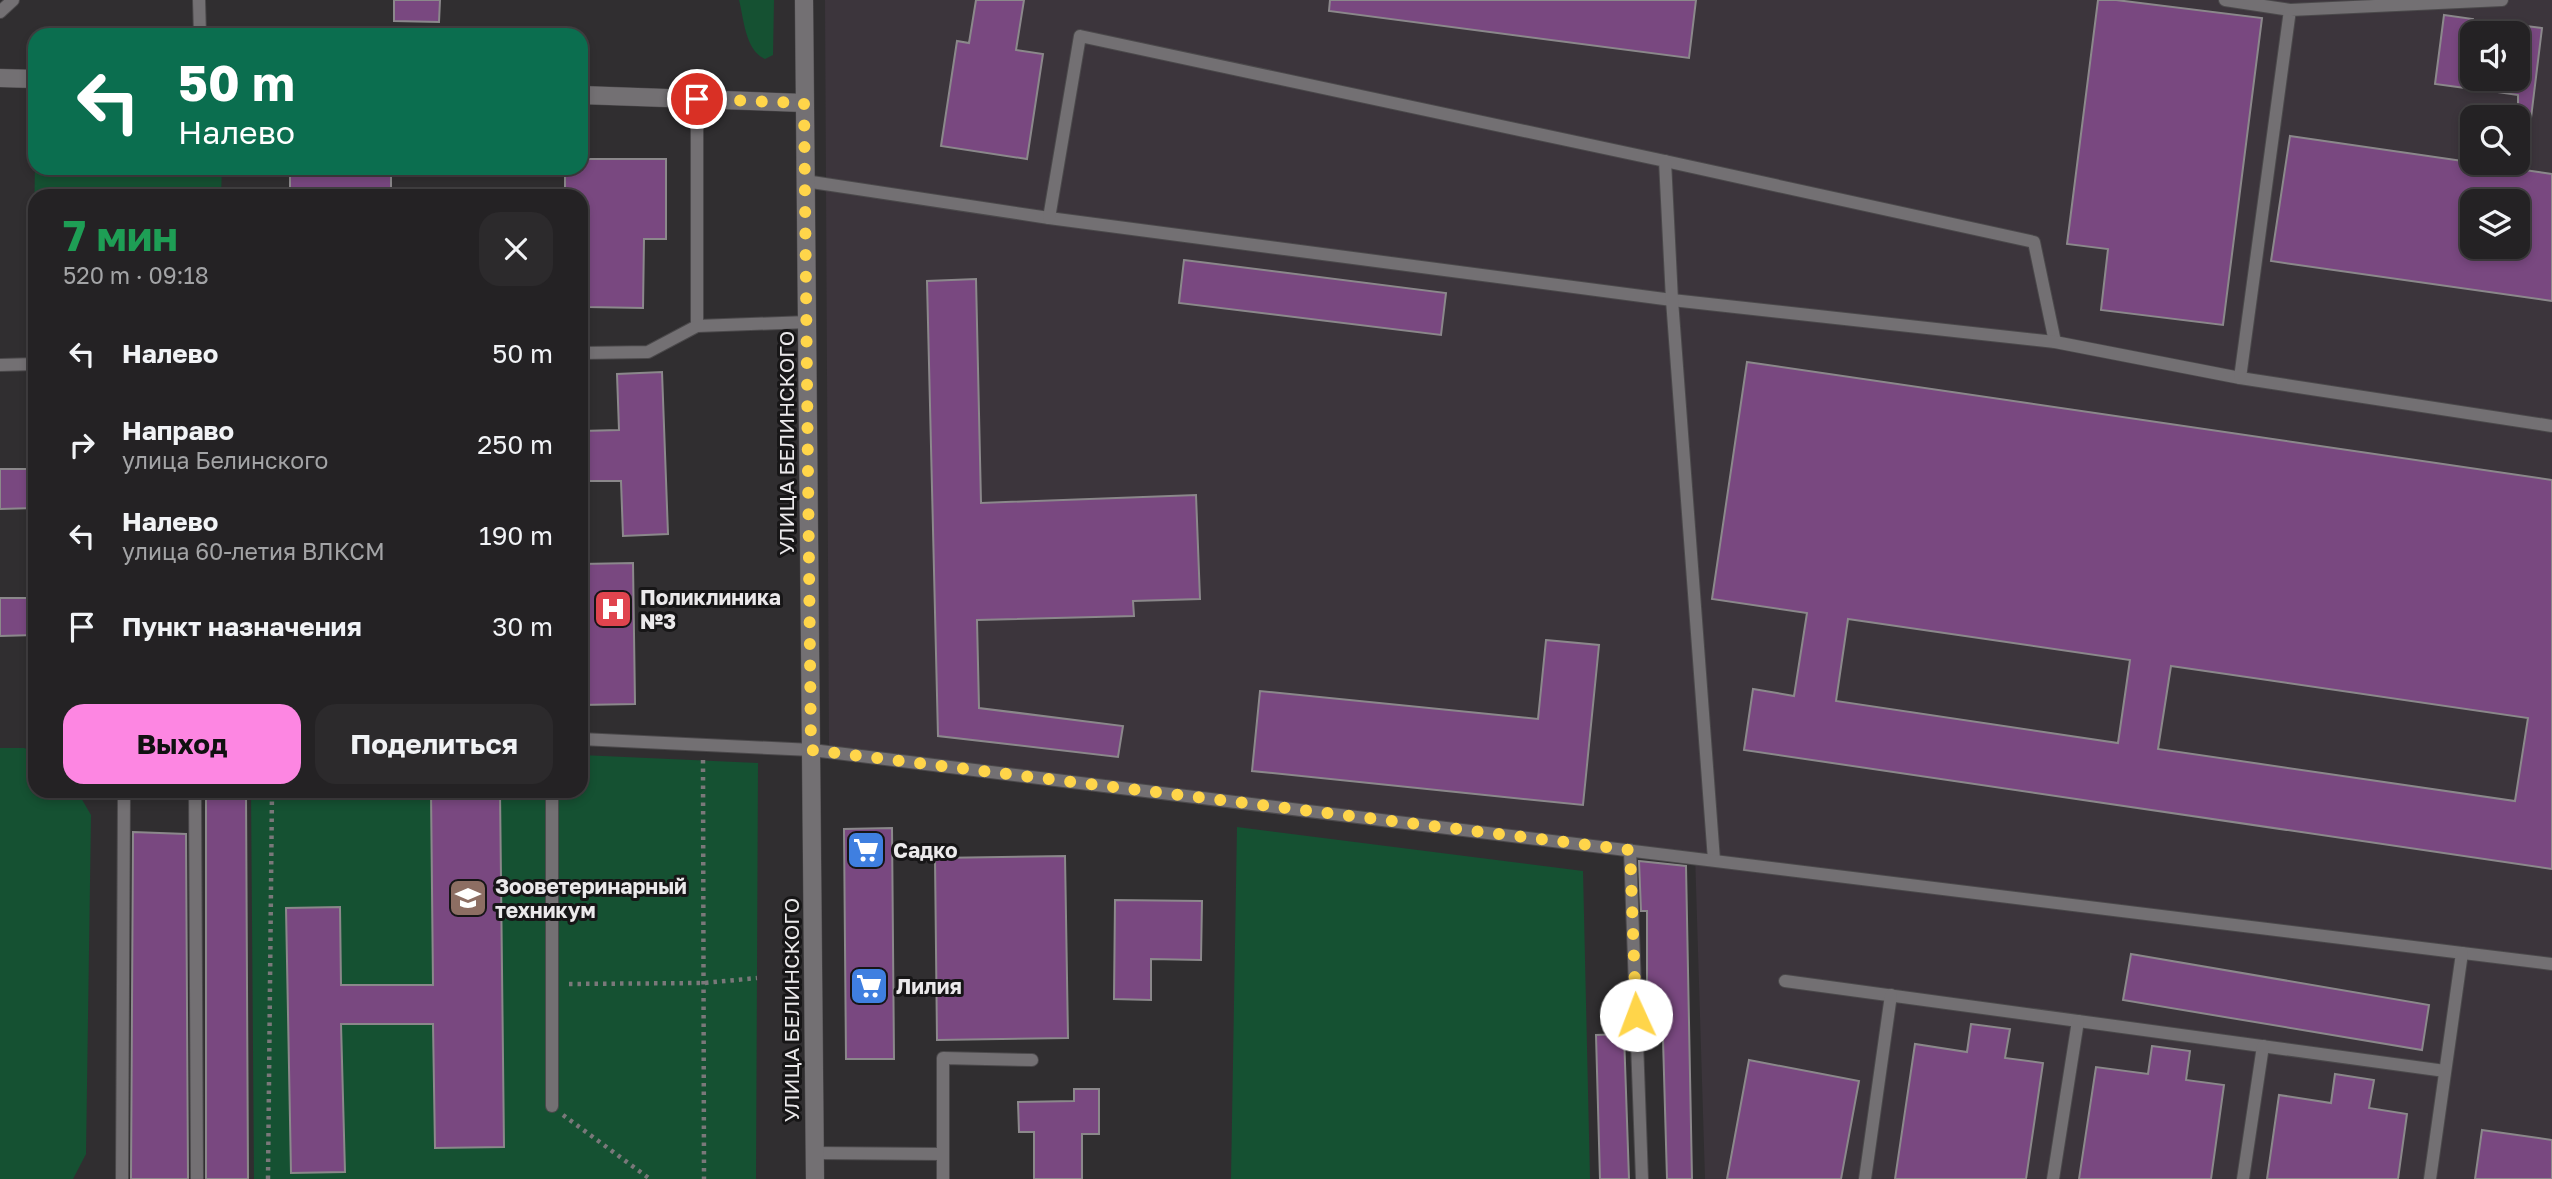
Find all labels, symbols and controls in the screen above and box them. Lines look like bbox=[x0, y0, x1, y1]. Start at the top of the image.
map controls bbox=[2460, 21, 2530, 259]
button: sound bbox=[2460, 21, 2530, 91]
text: 50 m bbox=[178, 53, 295, 112]
icon: left bbox=[63, 56, 154, 147]
pin bbox=[667, 69, 727, 129]
icon: arrive bbox=[678, 80, 716, 118]
button: search bbox=[2460, 105, 2530, 175]
text: Налево bbox=[178, 113, 295, 151]
button: layers bbox=[2460, 189, 2530, 259]
text: 7 мин bbox=[63, 210, 178, 260]
button: close bbox=[479, 212, 553, 286]
text: 520 m · 09:18 bbox=[63, 261, 209, 289]
street label: УЛИЦА БЕЛИНСКОГО bbox=[773, 331, 799, 555]
icon: left bbox=[63, 335, 101, 373]
text: Налево bbox=[122, 338, 218, 369]
text: 50 m bbox=[492, 338, 553, 369]
text: Направо bbox=[122, 415, 234, 446]
icon: right bbox=[63, 426, 101, 464]
text: 250 m bbox=[477, 429, 553, 460]
text: улица Белинского bbox=[122, 446, 328, 474]
text: Налево bbox=[122, 506, 218, 537]
icon: left bbox=[63, 517, 101, 555]
text: 190 m bbox=[479, 520, 553, 551]
text: улица 60-летия ВЛКСМ bbox=[122, 537, 385, 565]
place label: Поликлиника №3 bbox=[640, 584, 781, 634]
hospital icon: Поликлиника №3 bbox=[592, 588, 634, 630]
icon: arrive bbox=[63, 608, 101, 646]
text: Пункт назначения bbox=[122, 611, 362, 642]
text: 30 m bbox=[492, 611, 553, 642]
button: Выход bbox=[63, 704, 301, 784]
button: Поделиться bbox=[315, 704, 553, 784]
supermarket icon: Садко bbox=[845, 829, 887, 871]
place label: Садко bbox=[893, 837, 958, 863]
place label: Зооветеринарный техникум bbox=[495, 873, 687, 923]
school or university icon: Зооветеринарный техникум bbox=[447, 877, 489, 919]
street label: УЛИЦА БЕЛИНСКОГО bbox=[778, 898, 804, 1122]
supermarket icon: Лилия bbox=[848, 965, 890, 1007]
place label: Лилия bbox=[896, 973, 962, 999]
position arrow bbox=[1599, 978, 1673, 1052]

